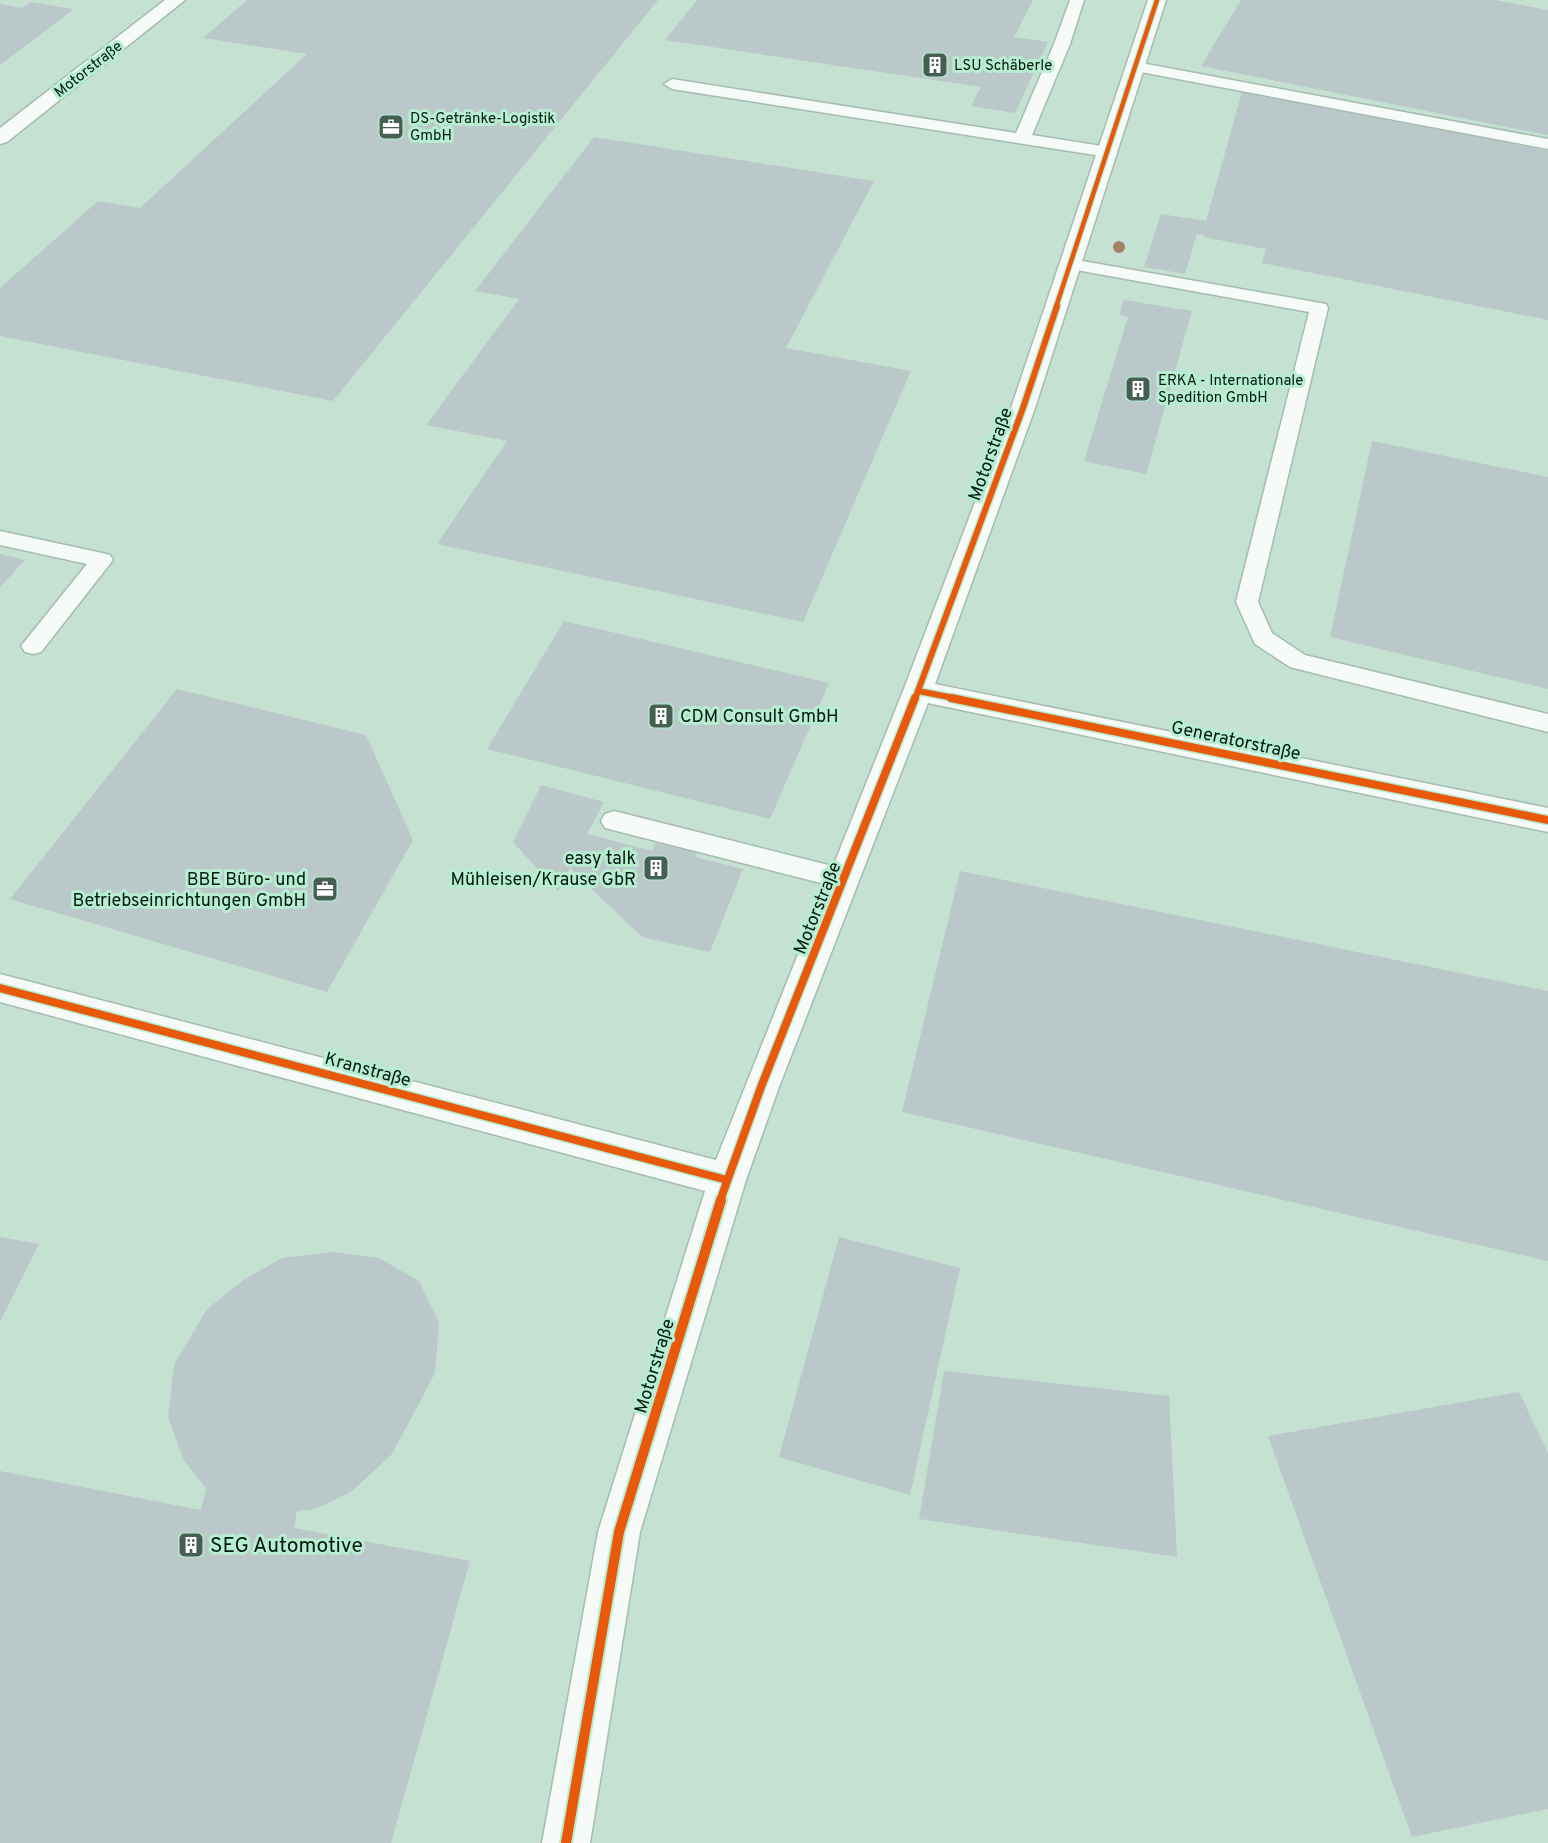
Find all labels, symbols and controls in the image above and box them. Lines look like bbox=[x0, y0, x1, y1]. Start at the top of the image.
street label: Motorstraße bbox=[51, 38, 127, 103]
building icon: LSU Schäberle bbox=[920, 50, 950, 80]
place label: LSU Schäberle bbox=[954, 57, 1052, 76]
place label: DS-Getränke-Logistik GmbH bbox=[410, 110, 555, 146]
office icon: DS-Getränke-Logistik GmbH bbox=[376, 112, 406, 142]
place label: ERKA - Internationale Spedition GmbH bbox=[1158, 372, 1303, 408]
building icon: ERKA - Internationale Spedition GmbH bbox=[1123, 374, 1153, 404]
street label: Motorstraße bbox=[964, 405, 1019, 504]
building icon: CDM Consult GmbH bbox=[646, 701, 676, 731]
place label: CDM Consult GmbH bbox=[680, 706, 839, 729]
street label: Generatorstraße bbox=[1169, 717, 1303, 766]
place label: easy talk Mühleisen/Krause GbR bbox=[451, 848, 636, 892]
building icon: easy talk Mühleisen/Krause GbR bbox=[641, 853, 671, 883]
street label: Motorstraße bbox=[789, 859, 847, 958]
place label: BBE Büro- und Betriebseinrichtungen GmbH bbox=[72, 869, 306, 913]
office icon: BBE Büro- und Betriebseinrichtungen GmbH bbox=[310, 874, 340, 904]
street label: Kranstraße bbox=[322, 1048, 413, 1093]
street label: Motorstraße bbox=[630, 1316, 681, 1417]
building icon: SEG Automotive bbox=[176, 1530, 206, 1560]
place label: SEG Automotive bbox=[210, 1533, 363, 1560]

